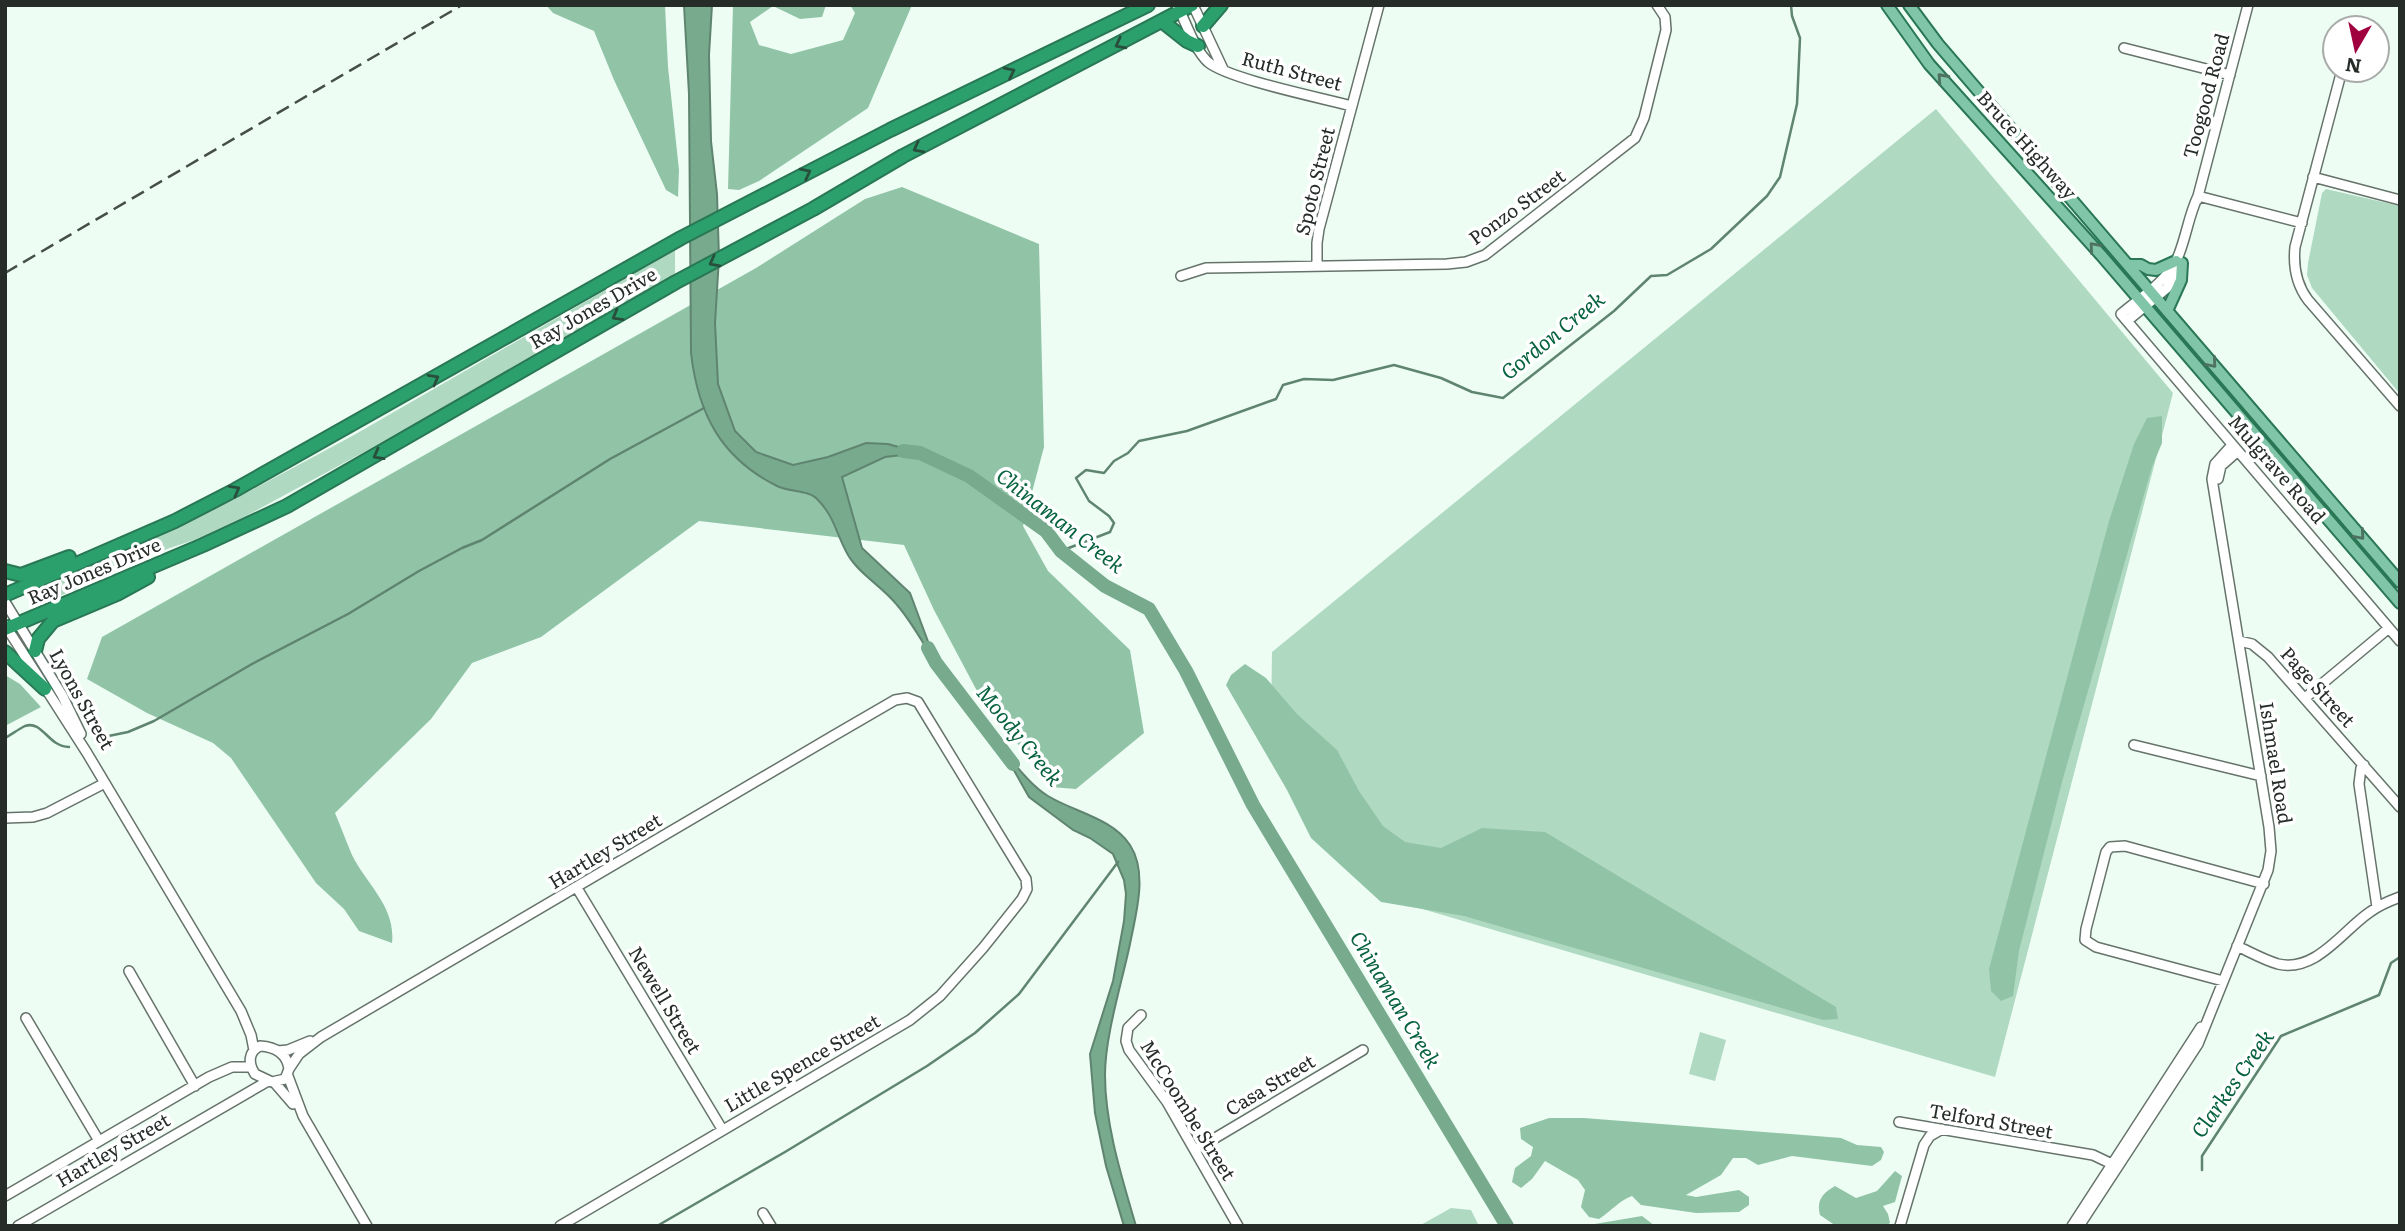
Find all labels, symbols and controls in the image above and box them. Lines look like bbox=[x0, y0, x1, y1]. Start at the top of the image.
north arrow bbox=[2321, 14, 2391, 84]
street label: Toogood Road bbox=[2175, 29, 2235, 162]
one-way arrow bbox=[1115, 35, 1127, 49]
street label: Ruth Street bbox=[1239, 43, 1346, 97]
text: N bbox=[2343, 52, 2363, 82]
one-way arrow bbox=[1002, 67, 1015, 81]
one-way arrow bbox=[1938, 73, 1950, 86]
street label: Bruce Highway bbox=[1971, 84, 2084, 205]
street label: Spoto Street bbox=[1287, 123, 1341, 238]
one-way arrow bbox=[913, 140, 925, 153]
street label: Ponzo Street bbox=[1462, 161, 1571, 251]
one-way arrow bbox=[799, 168, 811, 182]
one-way arrow bbox=[2090, 242, 2102, 255]
one-way arrow bbox=[709, 254, 721, 267]
street label: Ray Jones Drive bbox=[524, 259, 661, 355]
water label: Gordon Creek bbox=[1493, 282, 1610, 386]
one-way arrow bbox=[612, 308, 625, 321]
one-way arrow bbox=[2204, 354, 2216, 367]
one-way arrow bbox=[426, 374, 439, 387]
street label: Mulgrave Road bbox=[2223, 408, 2333, 529]
one-way arrow bbox=[373, 447, 385, 460]
water label: Chinaman Creek bbox=[991, 459, 1133, 579]
one-way arrow bbox=[228, 485, 241, 498]
one-way arrow bbox=[2352, 527, 2364, 540]
street label: Ray Jones Drive bbox=[23, 529, 165, 611]
street label: Page Street bbox=[2275, 640, 2363, 733]
street label: Lyons Street bbox=[44, 643, 122, 754]
water label: Moody Creek bbox=[971, 677, 1072, 792]
street label: Ishmael Road bbox=[2254, 700, 2301, 826]
street label: Hartley Street bbox=[543, 805, 667, 895]
water label: Chinaman Creek bbox=[1344, 924, 1451, 1074]
street label: Newell Street bbox=[623, 940, 709, 1059]
street label: Little Spence Street bbox=[718, 1006, 885, 1118]
water label: Clarkes Creek bbox=[2182, 1022, 2280, 1143]
street label: McCoombe Street bbox=[1134, 1034, 1244, 1185]
street label: Casa Street bbox=[1219, 1046, 1320, 1122]
street label: Telford Street bbox=[1927, 1095, 2056, 1145]
street label: Hartley Street bbox=[50, 1105, 175, 1193]

